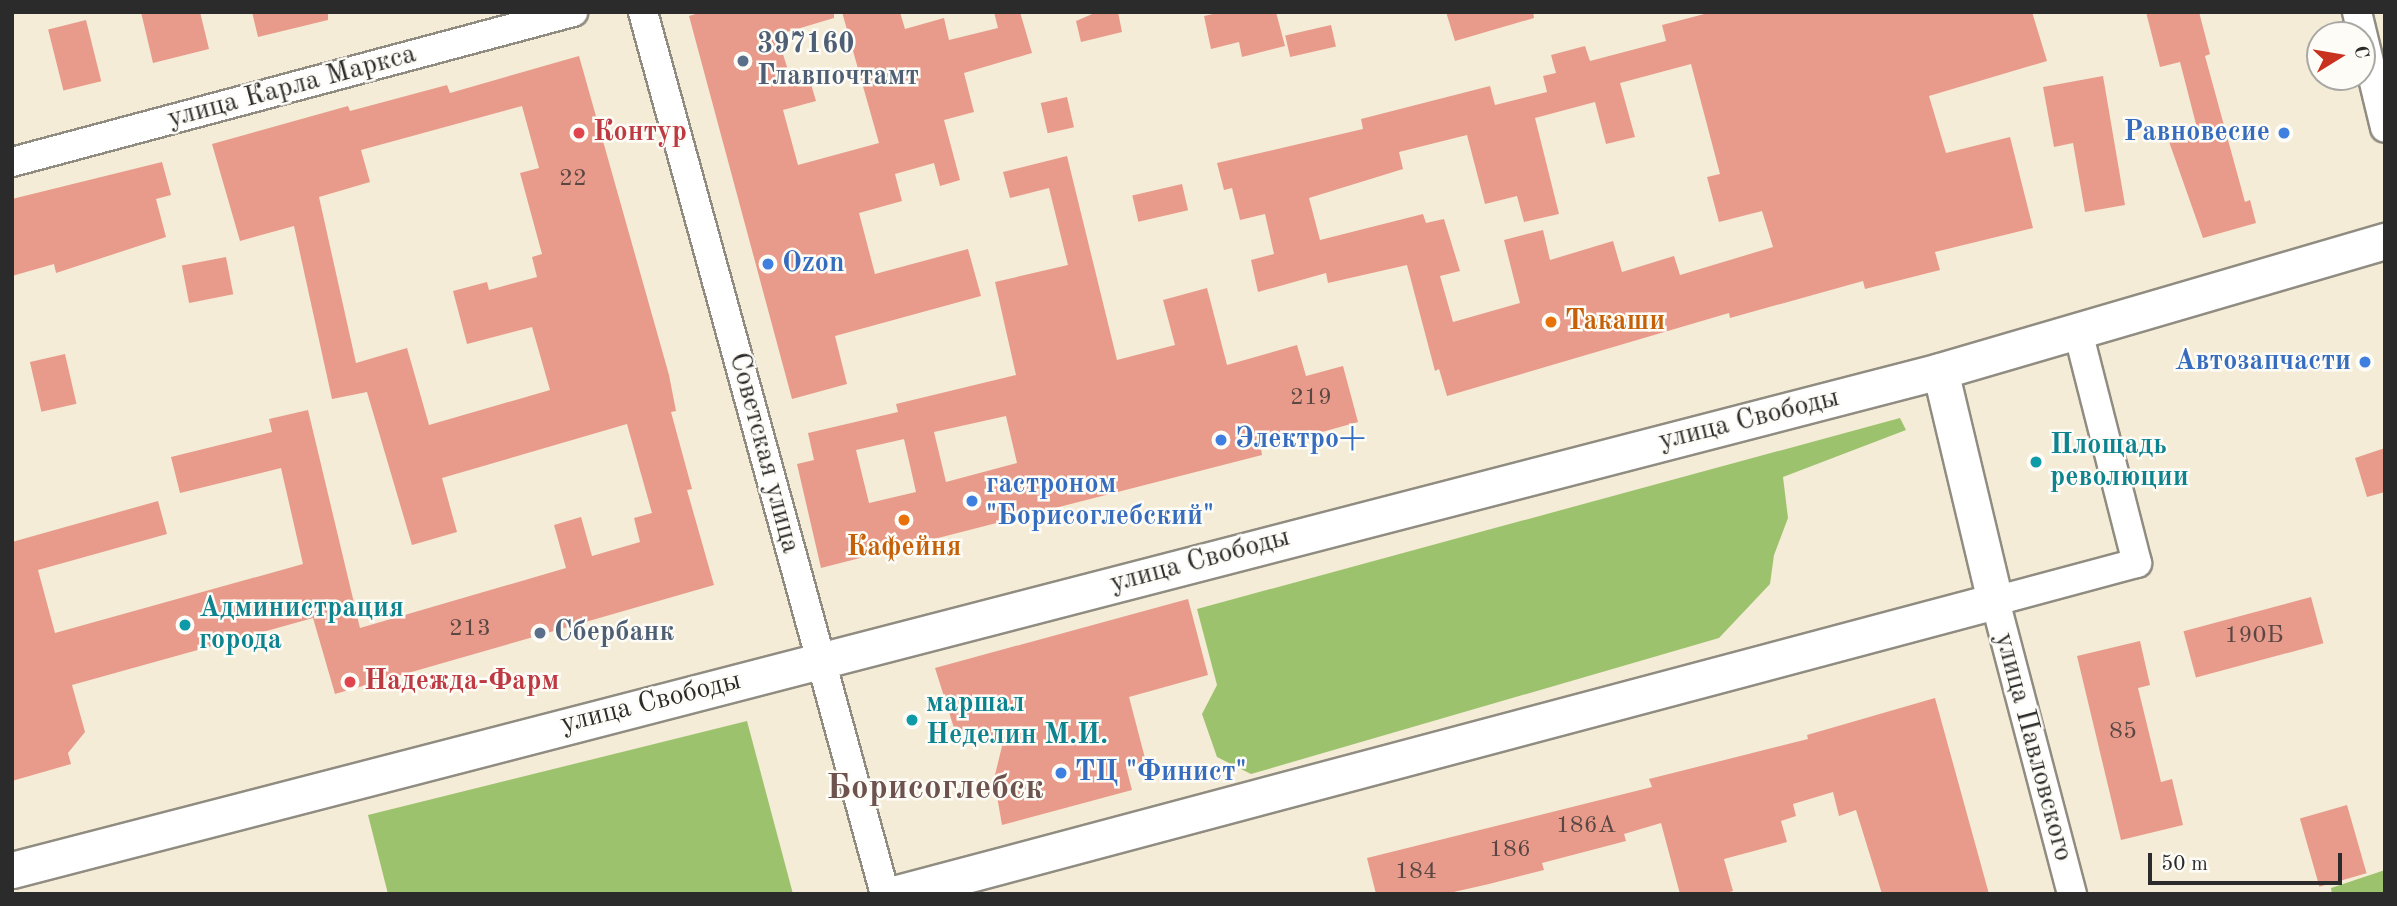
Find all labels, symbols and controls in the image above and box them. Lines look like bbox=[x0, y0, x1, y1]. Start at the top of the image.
north arrow bbox=[2306, 21, 2376, 91]
place label: 397160 Главпочтамт bbox=[757, 28, 919, 94]
street label: улица Карла Маркса bbox=[164, 38, 420, 136]
text: С bbox=[2350, 44, 2371, 60]
marker: 397160 Главпочтамт bbox=[735, 53, 751, 69]
place label: Контур bbox=[593, 116, 687, 150]
place label: Равновесие bbox=[2124, 116, 2270, 150]
marker: Контур bbox=[571, 125, 587, 141]
marker: Равновесие bbox=[2276, 125, 2292, 141]
house number: 22 bbox=[559, 166, 587, 194]
place label: Ozon bbox=[782, 247, 844, 281]
marker: Ozon bbox=[760, 256, 776, 272]
place label: Такаши bbox=[1565, 305, 1665, 339]
marker: Такаши bbox=[1543, 314, 1559, 330]
place label: Автозапчасти bbox=[2174, 345, 2351, 379]
street label: Советская улица bbox=[721, 349, 807, 557]
marker: Автозапчасти bbox=[2357, 354, 2373, 370]
street label: улица Свободы bbox=[1655, 381, 1843, 459]
house number: 219 bbox=[1290, 385, 1332, 413]
place label: Электро+ bbox=[1235, 423, 1365, 457]
place label: Площадь революции bbox=[2050, 429, 2189, 495]
marker: Электро+ bbox=[1213, 432, 1229, 448]
marker: Площадь революции bbox=[2028, 454, 2044, 470]
place label: гастроном "Борисоглебский" bbox=[986, 468, 1214, 534]
marker: гастроном "Борисоглебский" bbox=[964, 493, 980, 509]
marker: Кафейня bbox=[896, 512, 912, 528]
street label: улица Свободы bbox=[1106, 521, 1294, 601]
place label: Кафейня bbox=[847, 531, 961, 565]
place label: Администрация города bbox=[199, 592, 404, 658]
house number: 213 bbox=[449, 616, 491, 644]
place label: Сбербанк bbox=[554, 616, 674, 650]
marker: Администрация города bbox=[177, 617, 193, 633]
house number: 190Б bbox=[2225, 623, 2283, 651]
marker: Сбербанк bbox=[532, 625, 548, 641]
street label: улица Павловского bbox=[1986, 629, 2080, 865]
street label: улица Свободы bbox=[557, 664, 745, 742]
place label: Надежда-Фарм bbox=[364, 665, 560, 699]
marker: Надежда-Фарм bbox=[342, 674, 358, 690]
place label: маршал Неделин М.И. bbox=[926, 687, 1108, 753]
marker: маршал Неделин М.И. bbox=[904, 712, 920, 728]
house number: 85 bbox=[2109, 719, 2137, 747]
place label: ТЦ "Финист" bbox=[1075, 756, 1247, 790]
marker: ТЦ "Финист" bbox=[1053, 765, 1069, 781]
district label: Борисоглебск bbox=[826, 768, 1044, 810]
house number: 186А bbox=[1556, 813, 1616, 841]
house number: 186 bbox=[1489, 837, 1531, 865]
scale bar bbox=[2152, 839, 2346, 883]
text: 50 m bbox=[2161, 854, 2208, 875]
house number: 184 bbox=[1395, 859, 1437, 887]

